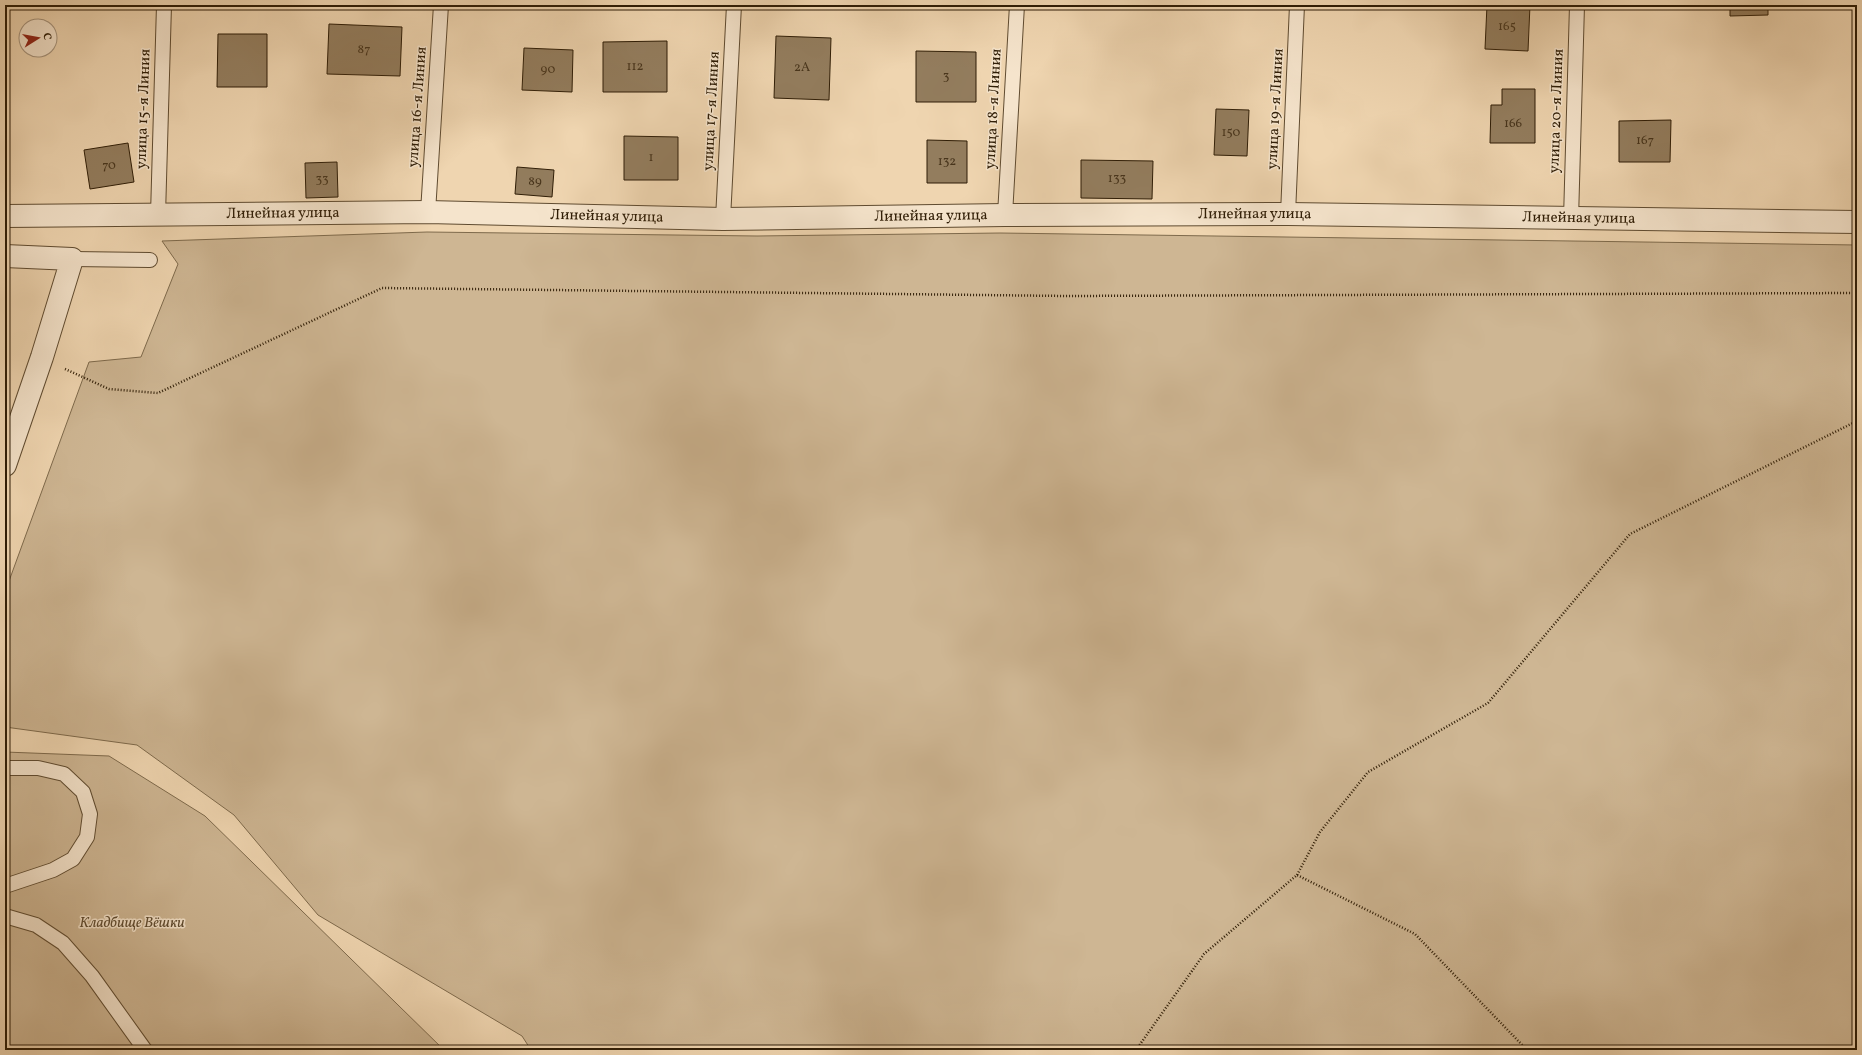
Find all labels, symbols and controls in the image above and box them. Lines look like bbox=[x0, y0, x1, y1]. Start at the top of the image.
north arrow bbox=[18, 18, 58, 58]
house number: 165 bbox=[1498, 18, 1516, 36]
text: С bbox=[38, 31, 54, 41]
house number: 87 bbox=[358, 41, 370, 59]
street label: улица 16-я Линия bbox=[403, 46, 433, 168]
street label: улица 15-я Линия bbox=[131, 48, 157, 169]
street label: улица 18-я Линия bbox=[980, 48, 1008, 170]
street label: улица 19-я Линия bbox=[1262, 48, 1290, 170]
street label: улица 20-я Линия bbox=[1544, 48, 1570, 174]
street label: улица 17-я Линия bbox=[698, 50, 726, 171]
house number: 112 bbox=[626, 58, 644, 76]
house number: 2А bbox=[794, 59, 810, 77]
house number: 90 bbox=[541, 61, 556, 79]
house number: 3 bbox=[943, 68, 950, 86]
house number: 166 bbox=[1504, 115, 1523, 133]
house number: 150 bbox=[1222, 124, 1241, 142]
house number: 167 bbox=[1636, 132, 1654, 150]
house number: 1 bbox=[648, 149, 654, 167]
house number: 132 bbox=[938, 153, 956, 171]
house number: 70 bbox=[102, 157, 116, 175]
house number: 133 bbox=[1108, 170, 1126, 188]
house number: 33 bbox=[315, 171, 329, 189]
house number: 89 bbox=[528, 173, 542, 191]
street label: Линейная улица bbox=[226, 202, 340, 224]
street label: Линейная улица bbox=[1198, 203, 1312, 225]
street label: Линейная улица bbox=[550, 204, 664, 228]
street label: Линейная улица bbox=[874, 205, 988, 227]
street label: Линейная улица bbox=[1522, 207, 1636, 229]
park label: Кладбище Вёшки bbox=[79, 913, 185, 934]

